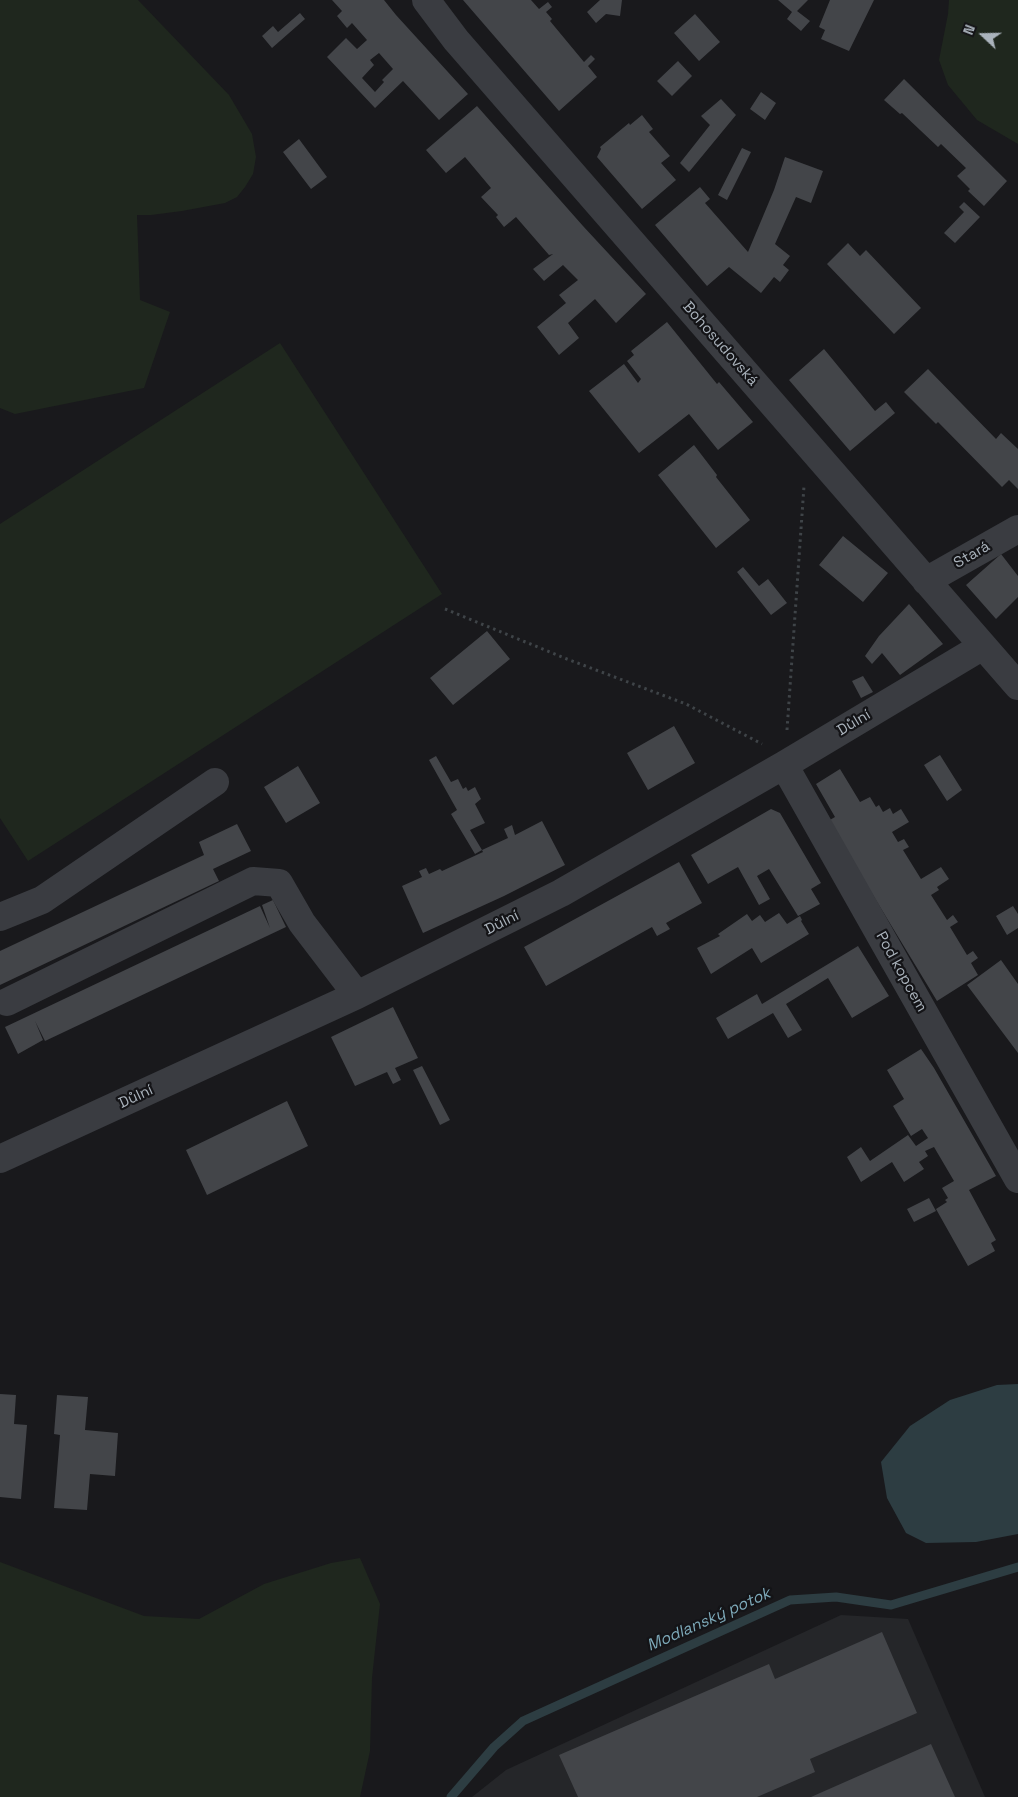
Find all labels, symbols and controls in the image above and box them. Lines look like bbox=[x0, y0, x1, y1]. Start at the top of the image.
north arrow bbox=[958, 10, 1008, 60]
text: N bbox=[959, 22, 979, 37]
street label: Bohosudovská bbox=[679, 298, 761, 390]
street label: Stará bbox=[951, 538, 993, 572]
street label: Důlní bbox=[834, 706, 874, 740]
street label: Důlní bbox=[482, 907, 522, 939]
street label: Pod kopcem bbox=[872, 929, 930, 1015]
street label: Důlní bbox=[116, 1081, 156, 1113]
water label: Modlanský potok bbox=[644, 1584, 774, 1656]

